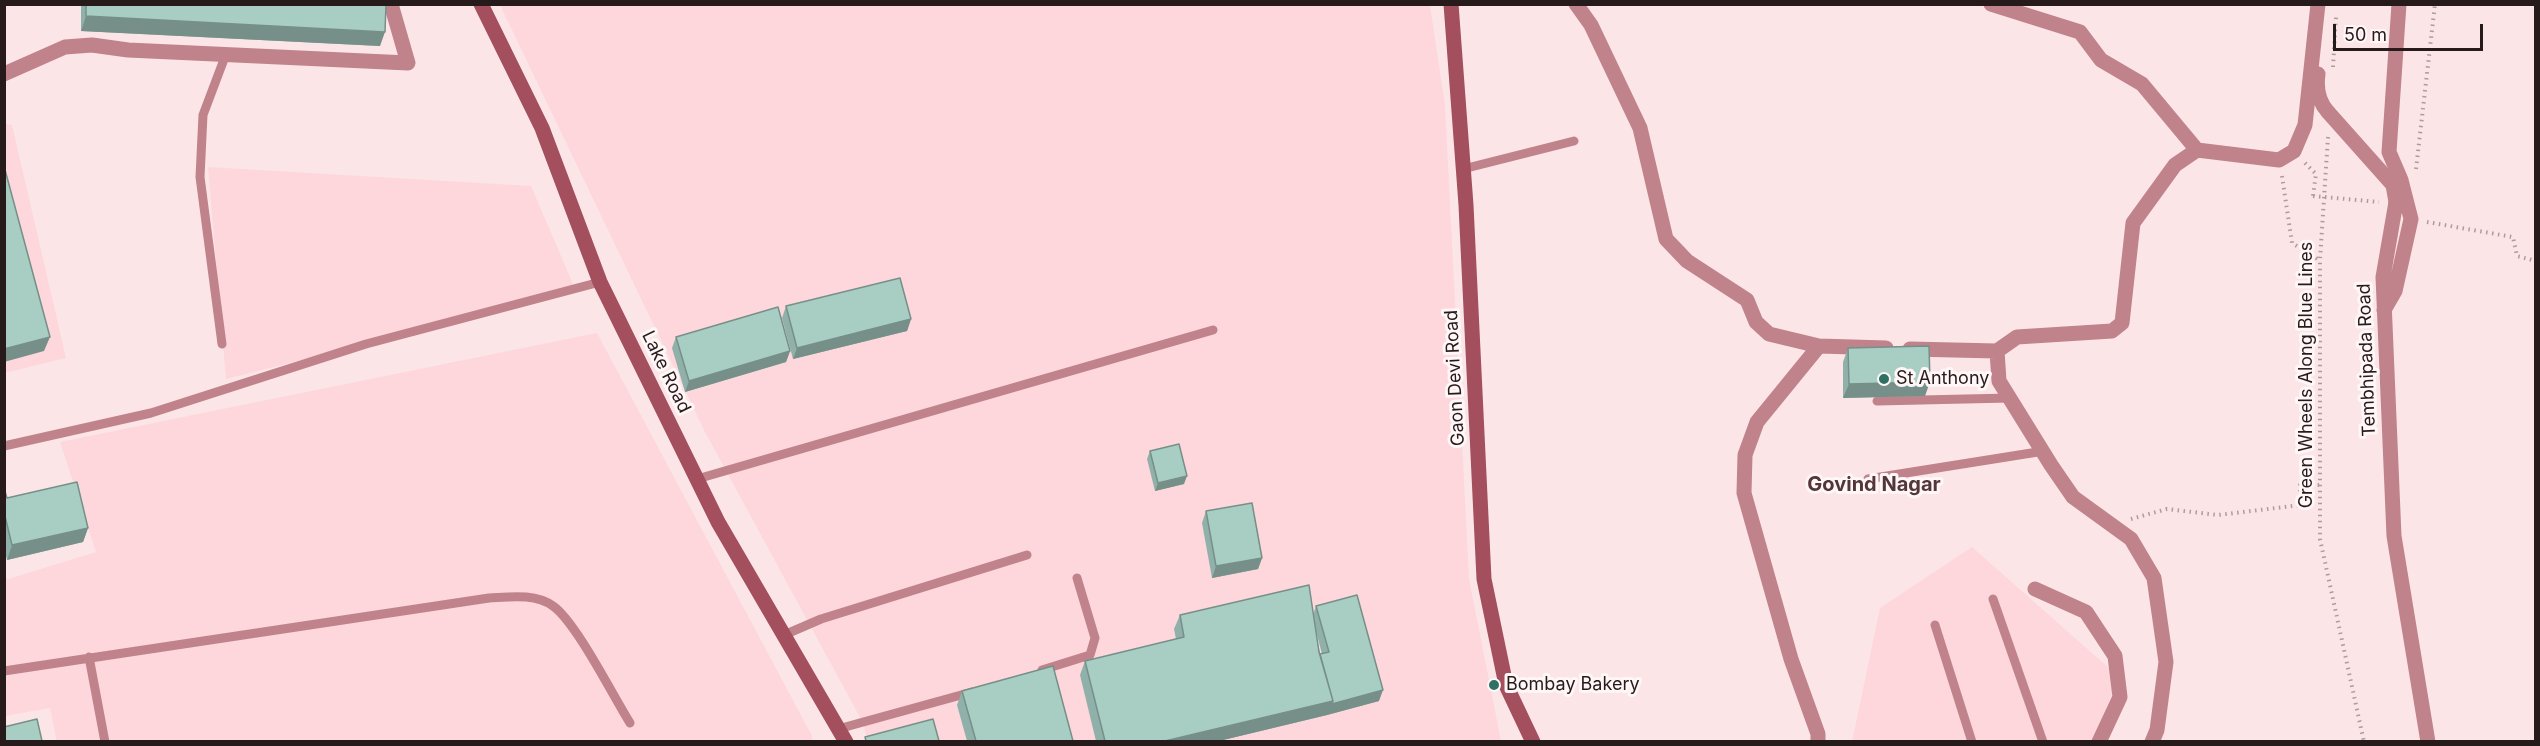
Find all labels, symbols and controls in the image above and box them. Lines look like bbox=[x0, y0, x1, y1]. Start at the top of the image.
scale bar bbox=[2336, 12, 2486, 50]
text: 50 m bbox=[2344, 24, 2387, 45]
street label: Green Wheels Along Blue Lines bbox=[2296, 242, 2318, 508]
street label: Tembhipada Road bbox=[2354, 283, 2380, 437]
street label: Gaon Devi Road bbox=[1441, 309, 1469, 447]
street label: Lake Road bbox=[637, 327, 695, 417]
place label: St Anthony bbox=[1896, 368, 1989, 390]
marker: St Anthony bbox=[1877, 372, 1891, 386]
district label: Govind Nagar bbox=[1807, 473, 1941, 497]
place label: Bombay Bakery bbox=[1506, 674, 1640, 696]
marker: Bombay Bakery bbox=[1487, 678, 1501, 692]

